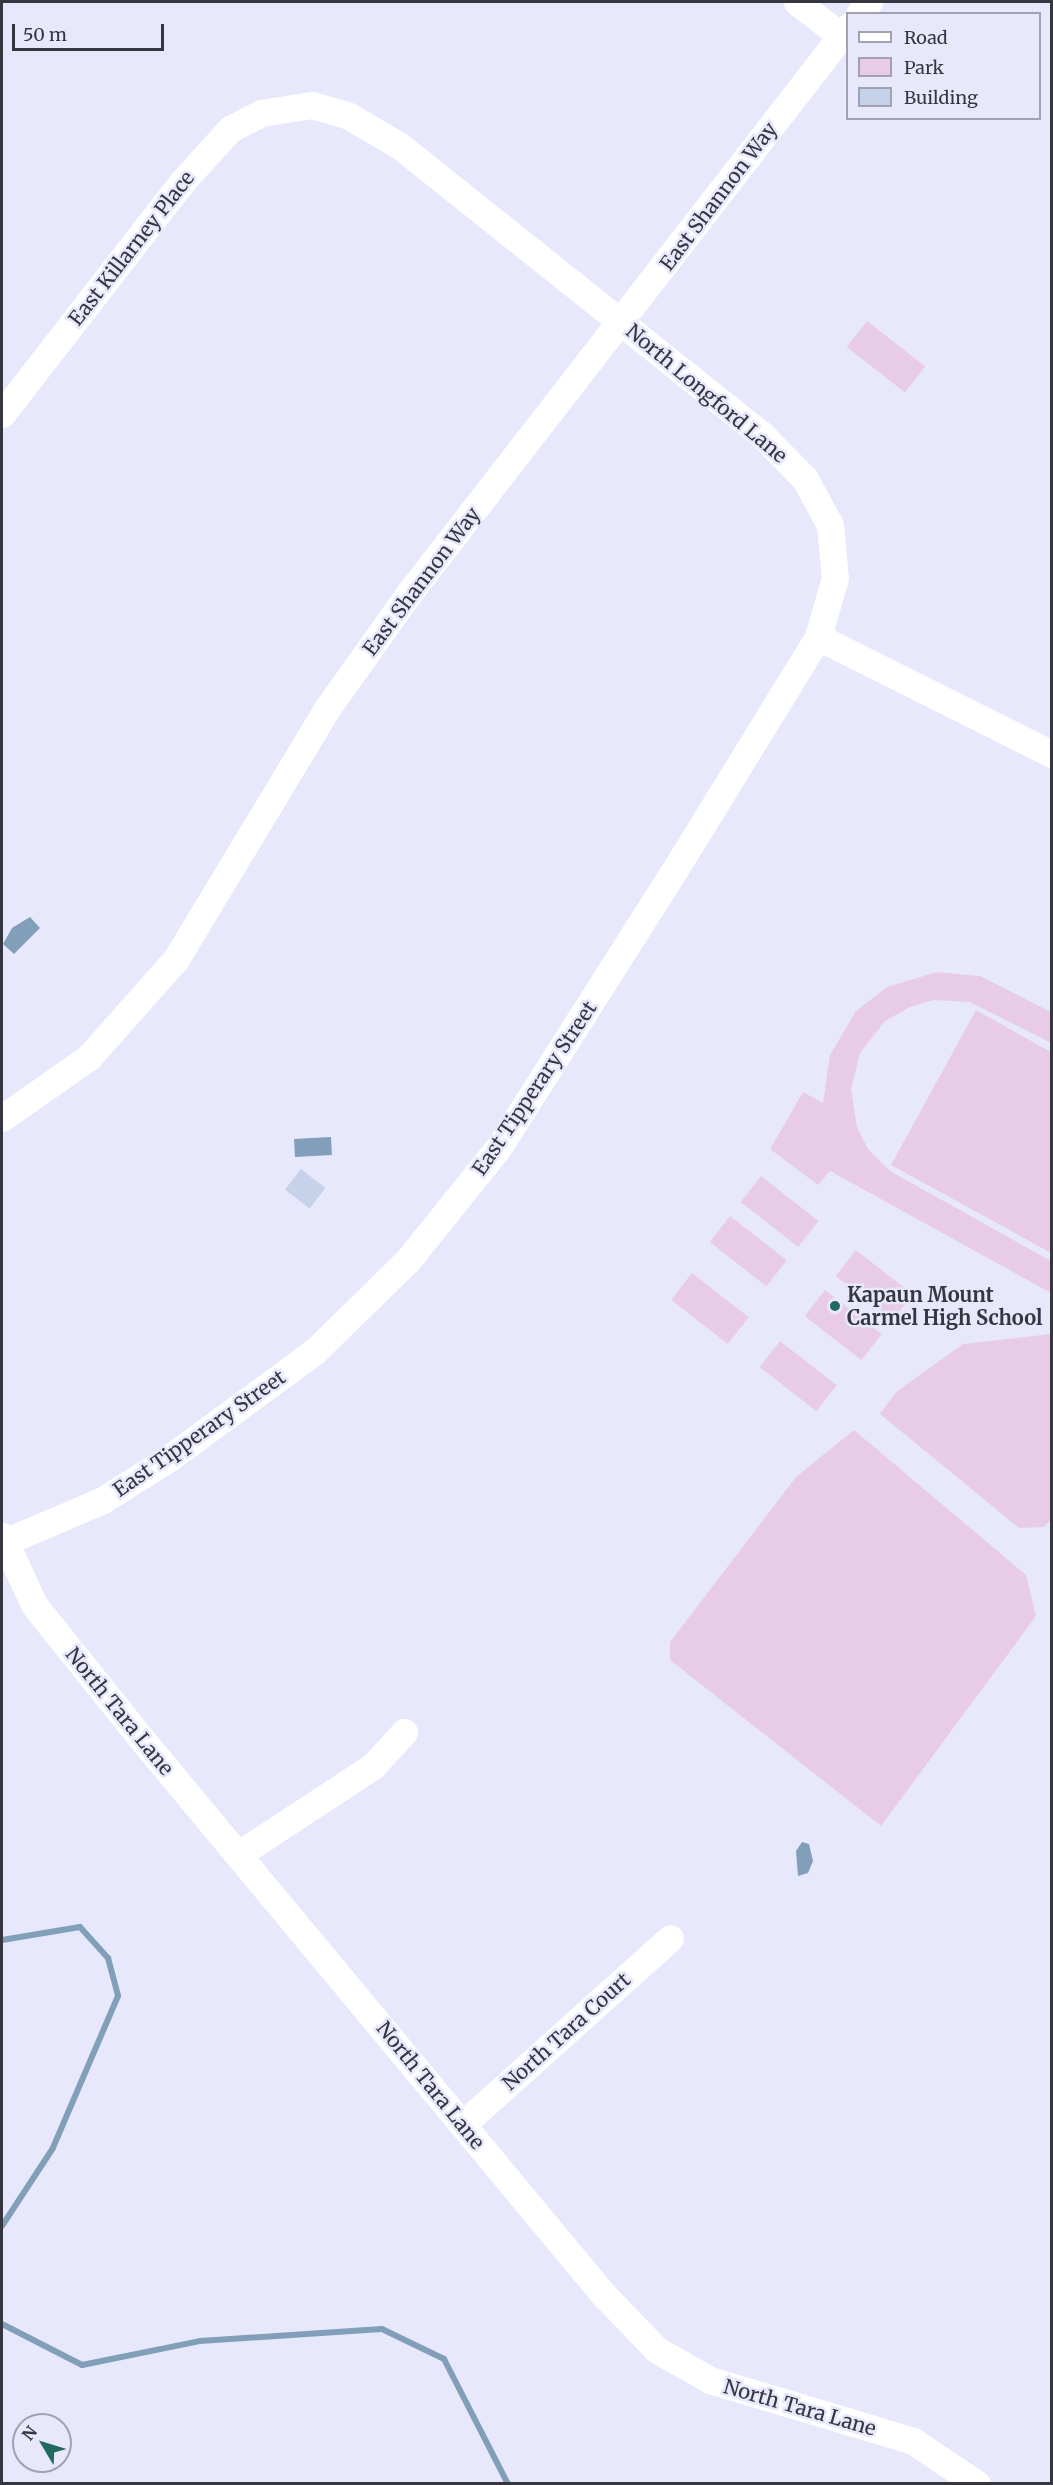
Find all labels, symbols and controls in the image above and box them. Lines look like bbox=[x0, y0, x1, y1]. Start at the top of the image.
scale bar bbox=[15, 12, 166, 50]
legend bbox=[846, 12, 1041, 120]
text: 50 m bbox=[23, 23, 67, 46]
text: Road bbox=[904, 26, 948, 49]
text: Park bbox=[904, 56, 944, 79]
text: Building bbox=[904, 86, 978, 109]
street label: East Shannon Way bbox=[654, 117, 782, 275]
street label: East Killarney Place bbox=[63, 166, 199, 330]
street label: North Longford Lane bbox=[622, 319, 792, 467]
street label: East Shannon Way bbox=[357, 502, 485, 660]
street label: East Tipperary Street bbox=[467, 996, 601, 1180]
place label: Kapaun Mount Carmel High School bbox=[847, 1282, 1043, 1329]
marker: Kapaun Mount Carmel High School bbox=[828, 1299, 842, 1313]
street label: East Tipperary Street bbox=[108, 1364, 290, 1502]
street label: North Tara Lane bbox=[61, 1642, 179, 1780]
street label: North Tara Court bbox=[497, 1967, 635, 2095]
street label: North Tara Lane bbox=[372, 2016, 490, 2154]
street label: North Tara Lane bbox=[721, 2374, 879, 2440]
north arrow bbox=[12, 2413, 72, 2473]
text: N bbox=[18, 2422, 41, 2444]

